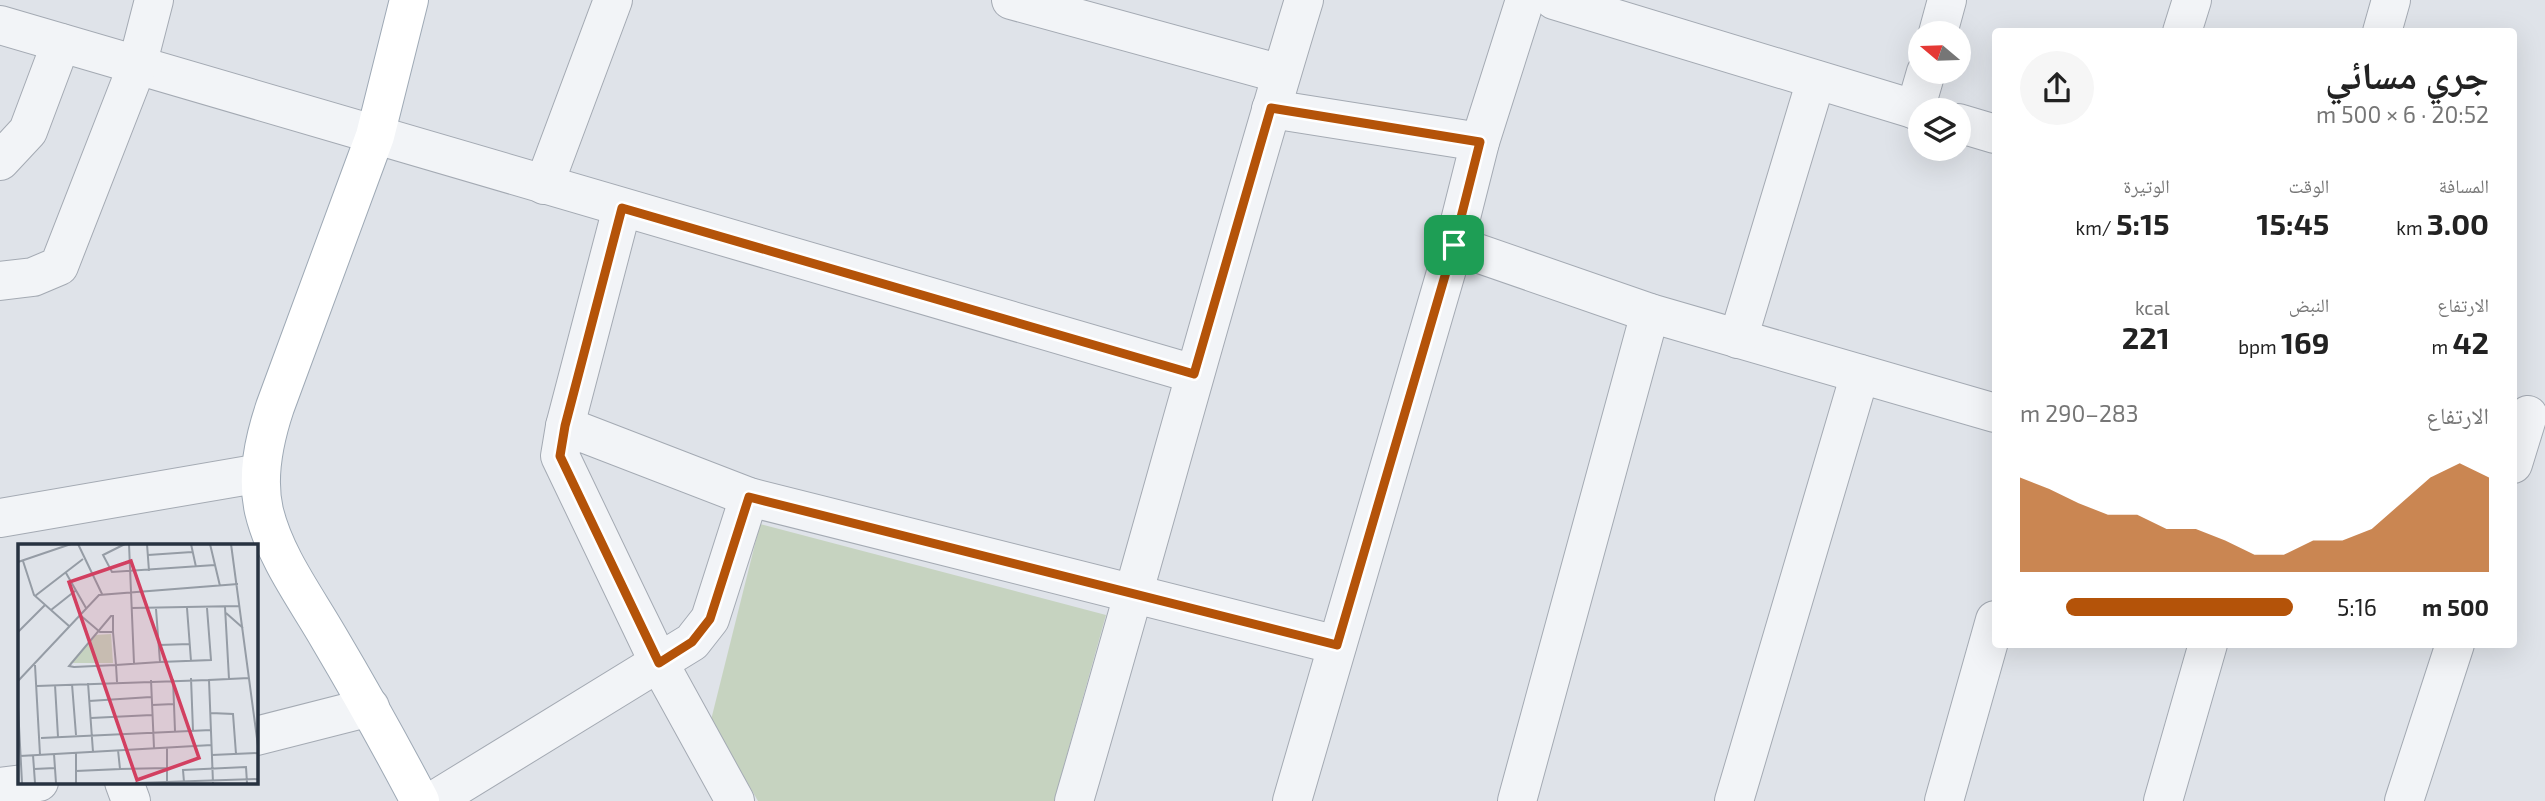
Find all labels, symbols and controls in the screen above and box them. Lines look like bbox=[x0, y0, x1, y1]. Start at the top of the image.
north arrow bbox=[1908, 21, 1970, 84]
map controls bbox=[1908, 21, 1971, 161]
button: share bbox=[2020, 51, 2094, 125]
text: جري مسائي bbox=[2325, 51, 2489, 97]
button: layers bbox=[1908, 98, 1971, 161]
text: 20:52 · 6 × 500 m bbox=[2316, 100, 2489, 128]
text: الوتيرة bbox=[2123, 174, 2170, 197]
text: الوقت bbox=[2288, 174, 2329, 197]
text: المسافة bbox=[2439, 174, 2489, 197]
text: 5:15 bbox=[2116, 205, 2170, 241]
text: 15:45 bbox=[2256, 205, 2329, 241]
text: 3.00 bbox=[2427, 205, 2489, 241]
pin bbox=[1424, 215, 1484, 275]
text: /km bbox=[2075, 216, 2116, 239]
text: km bbox=[2396, 216, 2427, 239]
icon: arrive bbox=[1435, 226, 1473, 264]
text: النبض bbox=[2289, 293, 2329, 316]
text: الارتفاع bbox=[2437, 293, 2489, 316]
text: kcal bbox=[2135, 296, 2170, 319]
text: 221 bbox=[2122, 319, 2170, 355]
text: 169 bbox=[2281, 324, 2329, 360]
text: 42 bbox=[2452, 324, 2489, 360]
text: bpm bbox=[2238, 335, 2281, 358]
text: m bbox=[2432, 335, 2452, 358]
text: 283–290 m bbox=[2020, 399, 2139, 427]
text: الارتفاع bbox=[2426, 401, 2489, 429]
inset map bbox=[18, 544, 257, 784]
text: 5:16 bbox=[2337, 593, 2377, 621]
text: 500 m bbox=[2422, 593, 2489, 621]

